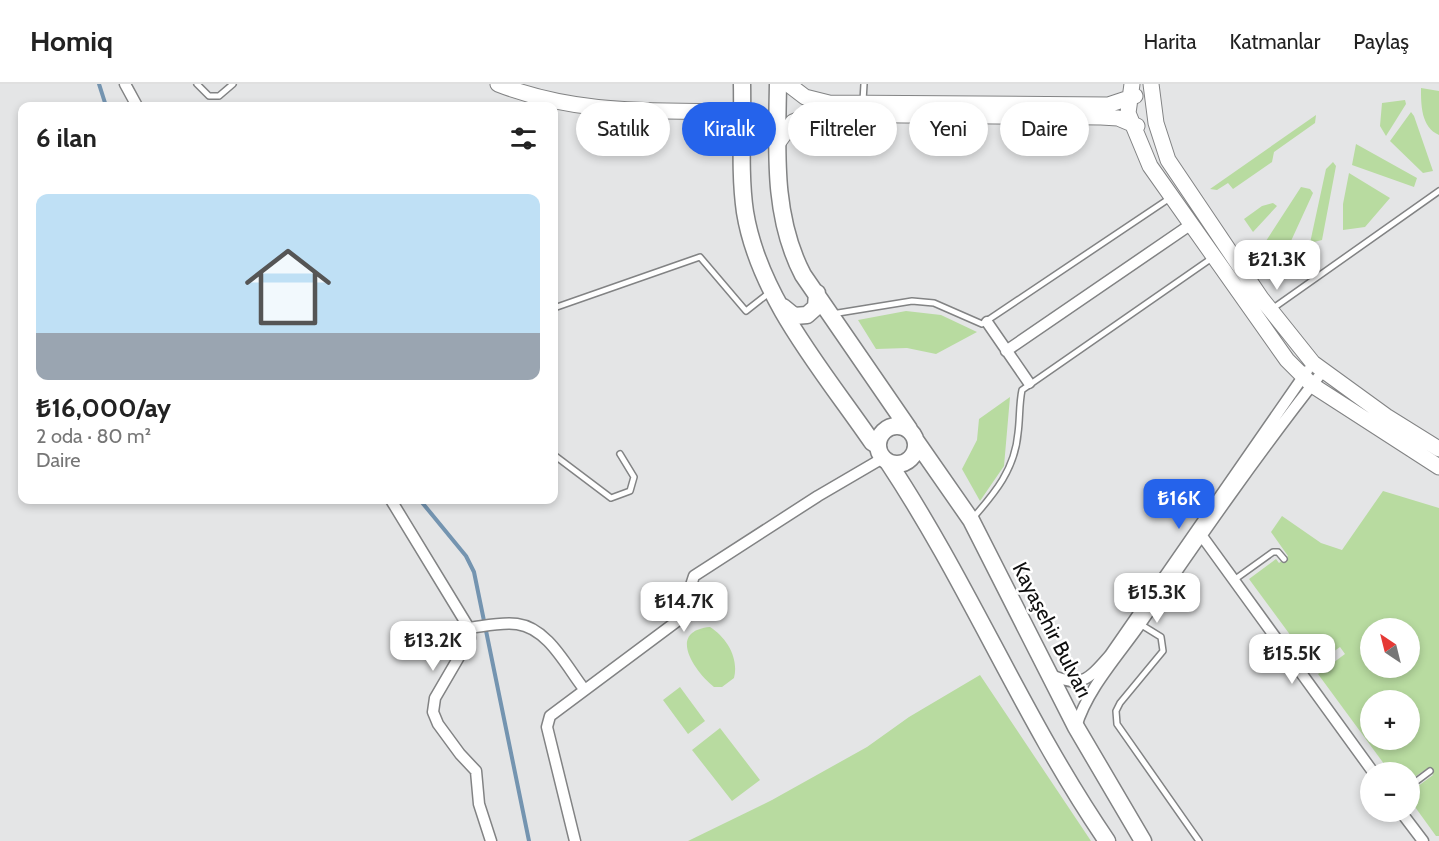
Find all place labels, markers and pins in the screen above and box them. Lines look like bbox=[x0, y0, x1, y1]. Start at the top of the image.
pin: ₺21.3K bbox=[1228, 240, 1326, 291]
pin: ₺16K bbox=[1143, 479, 1215, 530]
pin: ₺15.3K bbox=[1108, 573, 1206, 624]
pin: ₺14.7K bbox=[635, 582, 733, 633]
pin: ₺13.2K bbox=[384, 621, 482, 672]
pin: ₺15.5K bbox=[1243, 634, 1341, 685]

